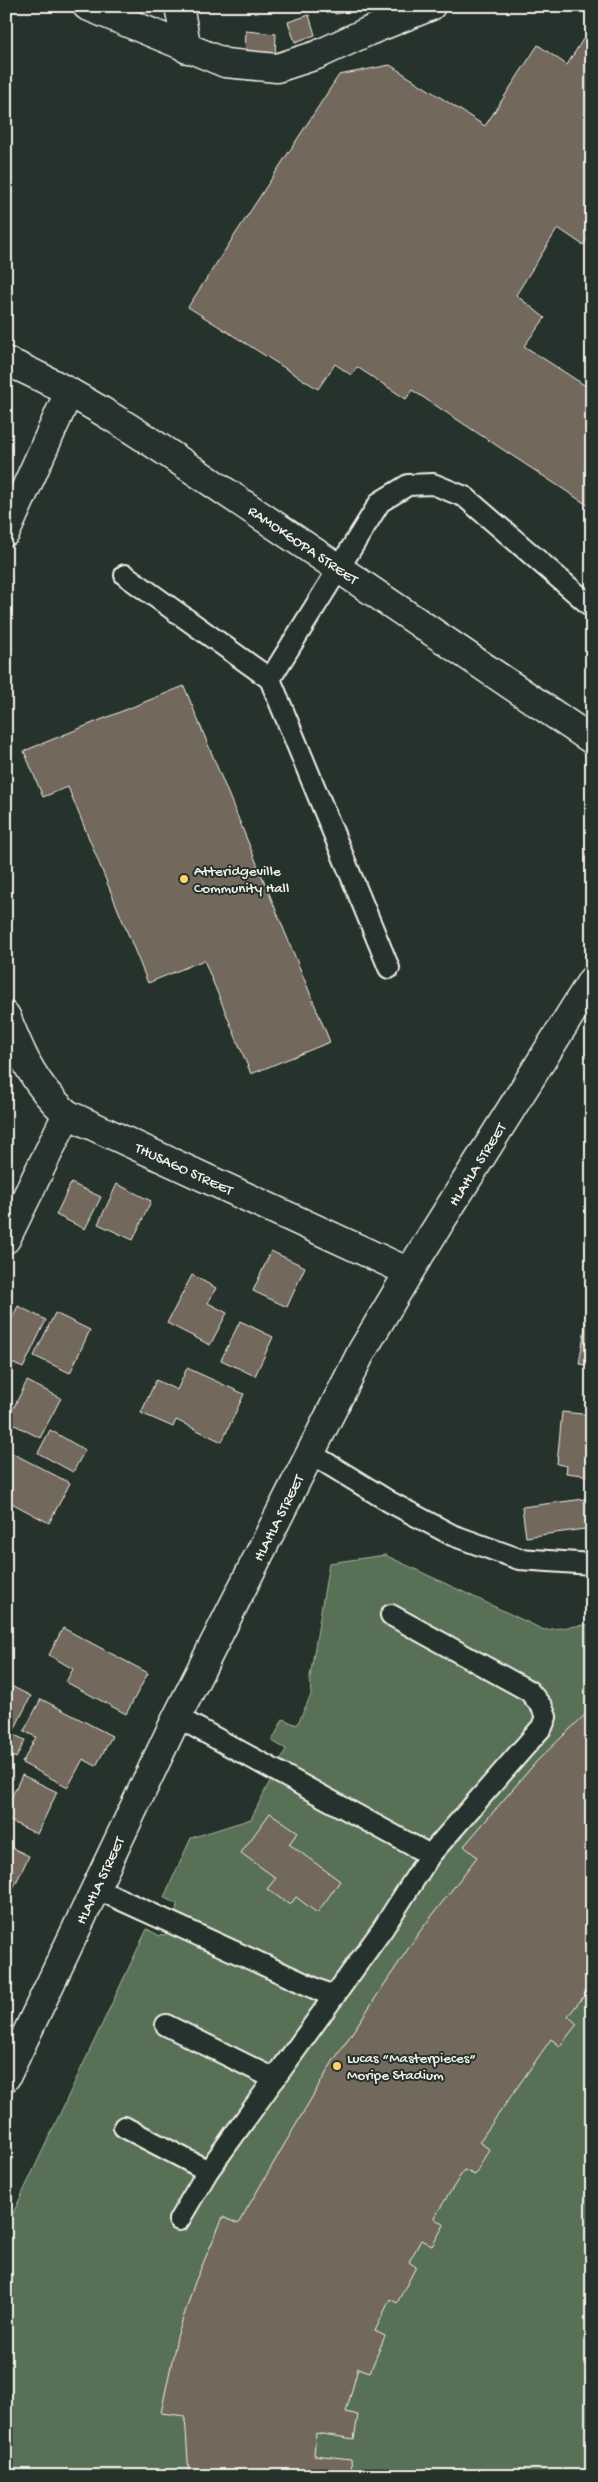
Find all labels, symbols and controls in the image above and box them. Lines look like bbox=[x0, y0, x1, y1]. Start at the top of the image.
street label: RAMOKGOPA STREET bbox=[244, 503, 362, 590]
place label: Atteridgeville Community Hall bbox=[194, 863, 289, 898]
marker: Atteridgeville Community Hall bbox=[178, 873, 190, 885]
street label: HLAHLA STREET bbox=[446, 1119, 512, 1210]
street label: THUSAGO STREET bbox=[131, 1139, 237, 1201]
street label: HLAHLA STREET bbox=[250, 1471, 309, 1565]
street label: HLAHLA STREET bbox=[73, 1833, 130, 1927]
place label: Lucas “Masterpieces” Moripe Stadium bbox=[347, 2050, 476, 2085]
marker: Lucas “Masterpieces” Moripe Stadium bbox=[331, 2060, 343, 2072]

